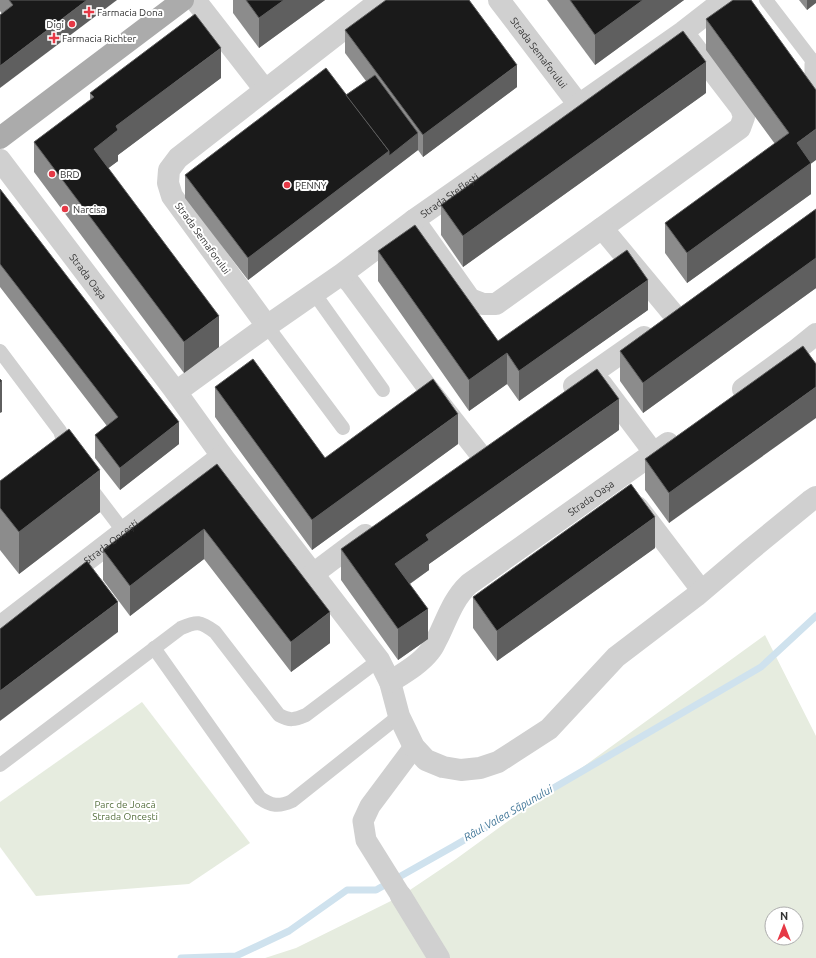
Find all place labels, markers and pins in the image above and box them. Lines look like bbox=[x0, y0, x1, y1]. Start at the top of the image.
marker: Farmacia Dona bbox=[84, 7, 94, 17]
place label: Farmacia Dona bbox=[97, 7, 163, 18]
place label: Digi bbox=[46, 19, 64, 30]
marker: Digi bbox=[67, 19, 77, 29]
marker: Farmacia Richter bbox=[49, 33, 59, 43]
place label: Farmacia Richter bbox=[62, 33, 137, 44]
marker: BRD bbox=[47, 169, 57, 179]
place label: BRD bbox=[60, 169, 80, 180]
marker: PENNY bbox=[282, 180, 292, 190]
place label: PENNY bbox=[295, 180, 327, 191]
marker: Narcisa bbox=[60, 204, 70, 214]
place label: Narcisa bbox=[73, 204, 106, 215]

